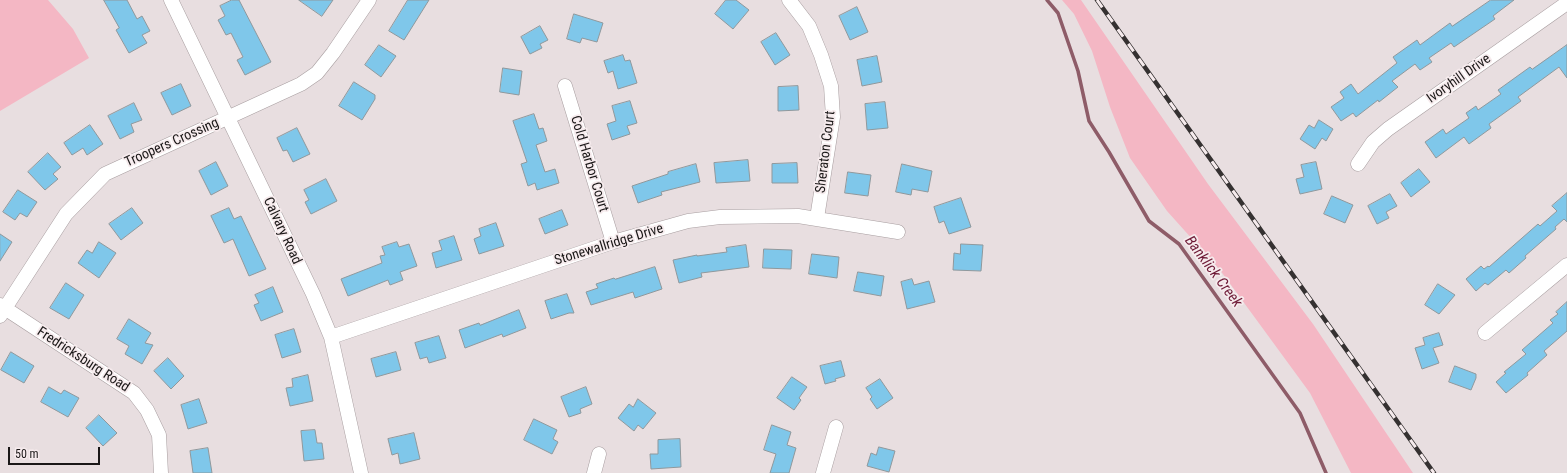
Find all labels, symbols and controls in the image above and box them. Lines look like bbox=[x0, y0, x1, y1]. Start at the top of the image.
street label: Ivoryhill Drive bbox=[1424, 51, 1494, 107]
street label: Sheraton Court bbox=[813, 110, 839, 194]
street label: Cold Harbor Court bbox=[566, 114, 612, 214]
street label: Troopers Crossing bbox=[122, 115, 222, 171]
street label: Calvary Road bbox=[259, 195, 305, 267]
street label: Stonewallridge Drive bbox=[553, 220, 665, 270]
water label: Banklick Creek bbox=[1180, 233, 1246, 311]
street label: Fredricksburg Road bbox=[34, 324, 132, 396]
scale bar bbox=[10, 439, 102, 465]
text: 50 m bbox=[15, 447, 39, 461]

